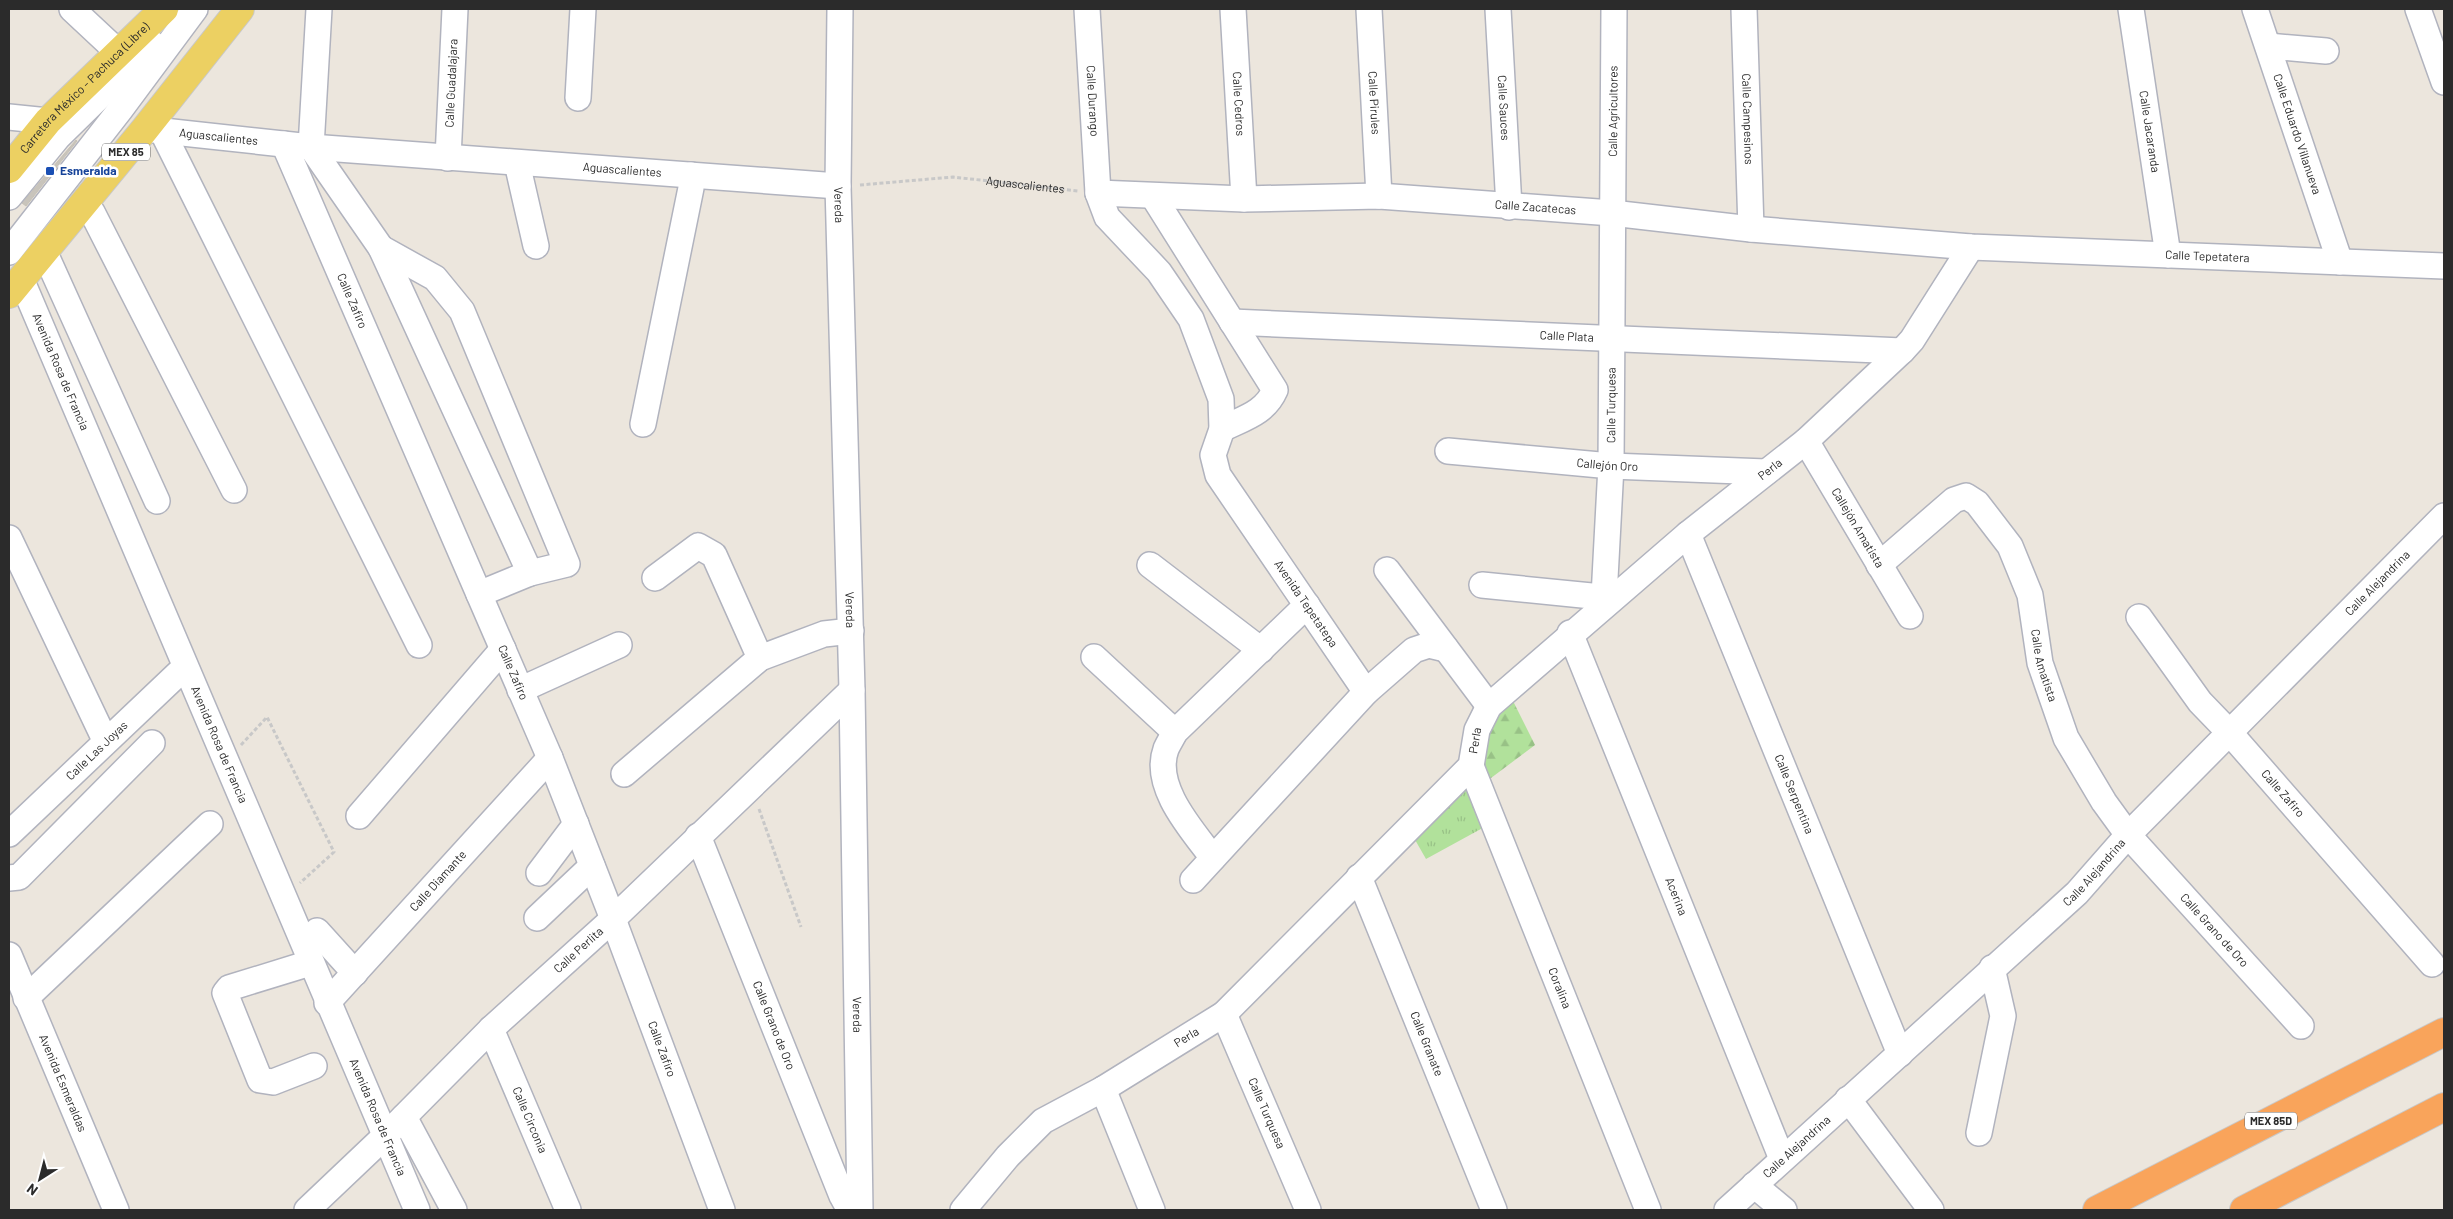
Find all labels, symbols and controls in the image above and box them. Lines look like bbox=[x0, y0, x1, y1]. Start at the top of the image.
street label: Carretera México - Pachuca (Libre) bbox=[17, 19, 152, 156]
street label: Calle Guadalajara bbox=[441, 38, 460, 128]
street label: Calle Durango bbox=[1084, 65, 1103, 137]
street label: Calle Agricultores bbox=[1605, 65, 1620, 157]
street label: Calle Cedros bbox=[1231, 71, 1248, 137]
street label: Calle Pirules bbox=[1366, 71, 1384, 135]
street label: Calle Eduardo Villanueva bbox=[2271, 72, 2325, 196]
street label: Calle Campesinos bbox=[1740, 73, 1757, 165]
street label: Calle Sauces bbox=[1496, 75, 1513, 141]
street label: Calle Jacaranda bbox=[2137, 90, 2164, 173]
street label: Aguascalientes bbox=[179, 125, 259, 147]
road number: MEX 85 bbox=[102, 144, 150, 160]
street label: Aguascalientes bbox=[582, 159, 662, 179]
place label: Esmeralda bbox=[60, 163, 117, 177]
marker: Esmeralda bbox=[44, 165, 56, 177]
street label: Aguascalientes bbox=[985, 173, 1066, 195]
street label: Vereda bbox=[832, 187, 847, 223]
street label: Calle Zacatecas bbox=[1494, 196, 1577, 216]
street label: Calle Tepetatera bbox=[2165, 247, 2250, 264]
street label: Calle Zafiro bbox=[335, 271, 371, 330]
street label: Avenida Rosa de Francia bbox=[30, 311, 93, 432]
street label: Calle Plata bbox=[1539, 327, 1594, 344]
street label: Calle Turquesa bbox=[1603, 367, 1618, 443]
street label: Callejón Oro bbox=[1576, 455, 1639, 473]
street label: Perla bbox=[1755, 455, 1784, 482]
street label: Callejón Amatista bbox=[1829, 485, 1888, 570]
street label: Calle Alejandrina bbox=[2341, 547, 2412, 618]
street label: Avenida Tepetatepa bbox=[1272, 557, 1341, 650]
street label: Vereda bbox=[843, 591, 858, 628]
street label: Calle Amatista bbox=[2029, 628, 2061, 703]
street label: Calle Zafiro bbox=[496, 642, 532, 702]
street label: Avenida Rosa de Francia bbox=[189, 683, 251, 805]
street label: Calle Las Joyas bbox=[62, 717, 130, 782]
street label: Perla bbox=[1465, 726, 1483, 755]
street label: Calle Serpentina bbox=[1772, 752, 1818, 836]
street label: Calle Zafiro bbox=[2259, 766, 2308, 819]
street label: Calle Alejandrina bbox=[2060, 835, 2128, 908]
street label: Calle Diamante bbox=[406, 847, 469, 914]
street label: Acerina bbox=[1663, 875, 1691, 917]
street label: Calle Grano de Oro bbox=[2178, 890, 2252, 969]
street label: Calle Perlita bbox=[550, 923, 605, 975]
street label: Coralina bbox=[1546, 965, 1575, 1010]
street label: Calle Grano de Oro bbox=[751, 979, 799, 1072]
street label: Vereda bbox=[851, 996, 865, 1033]
street label: Calle Granate bbox=[1408, 1009, 1447, 1078]
street label: Calle Zafiro bbox=[646, 1019, 680, 1079]
street label: Perla bbox=[1171, 1023, 1201, 1049]
street label: Avenida Esmeraldas bbox=[37, 1032, 90, 1134]
street label: Avenida Rosa de Francia bbox=[347, 1056, 410, 1178]
street label: Calle Turquesa bbox=[1246, 1075, 1289, 1151]
street label: Calle Circonia bbox=[510, 1084, 551, 1155]
street label: Calle Alejandrina bbox=[1759, 1112, 1833, 1180]
road number: MEX 85D bbox=[2245, 1112, 2297, 1130]
north arrow bbox=[15, 1154, 65, 1204]
text: N bbox=[23, 1180, 41, 1200]

